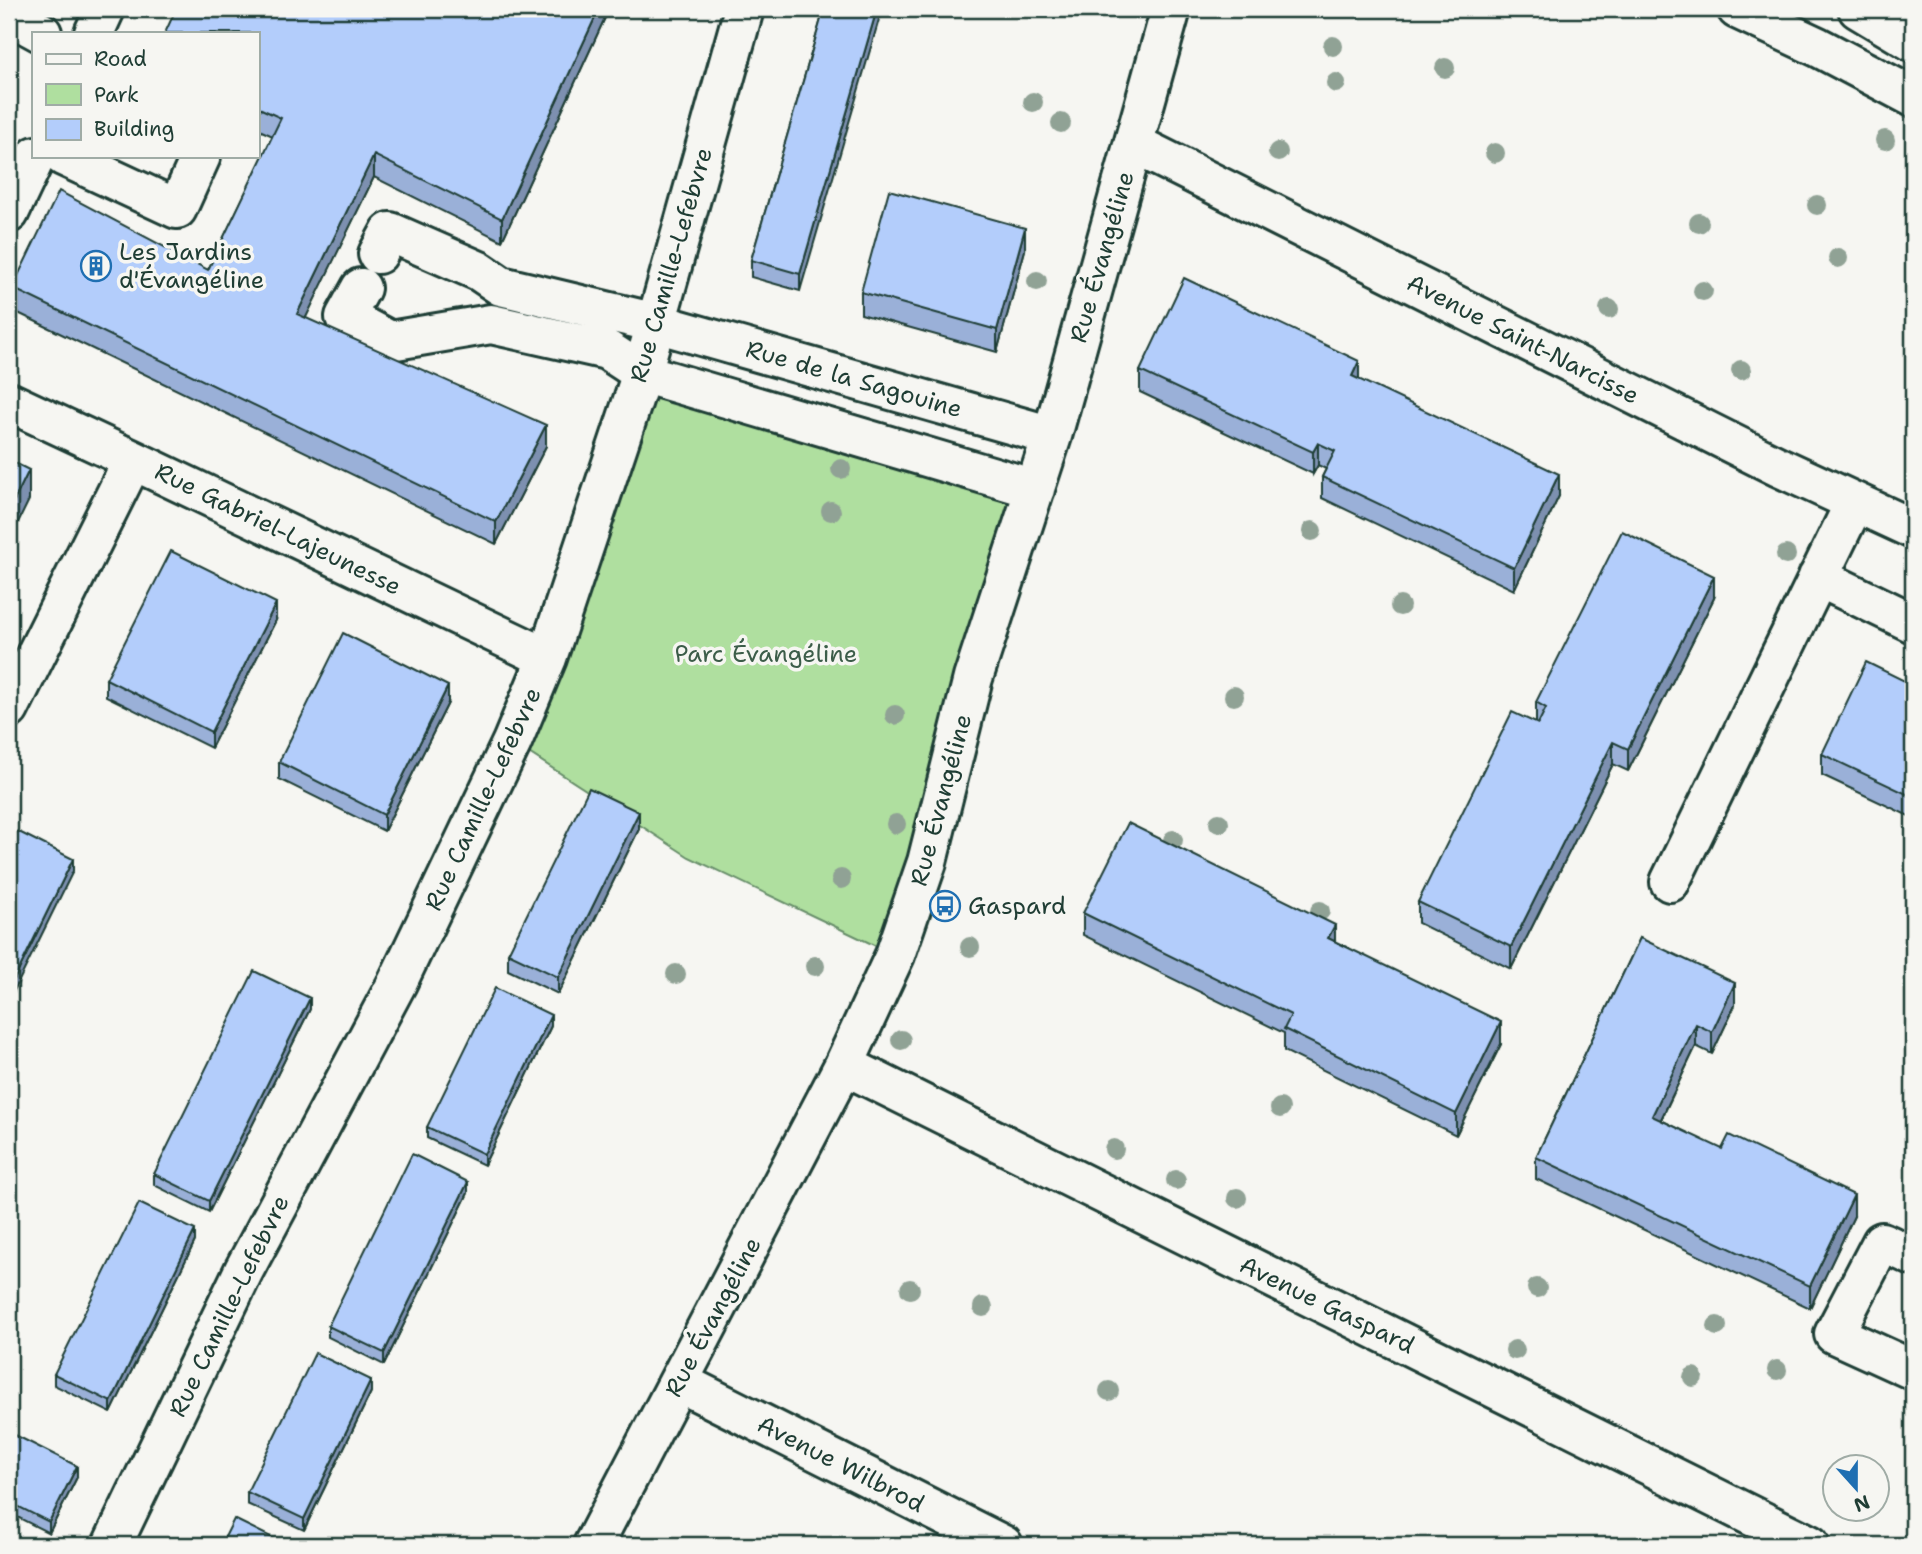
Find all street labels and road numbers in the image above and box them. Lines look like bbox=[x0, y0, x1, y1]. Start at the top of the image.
street label: Rue Camille-Lefebvre bbox=[622, 144, 720, 386]
street label: Rue Évangéline bbox=[1062, 168, 1142, 346]
street label: Avenue Saint-Narcisse bbox=[1401, 267, 1645, 411]
street label: Rue de la Sagouine bbox=[742, 333, 966, 425]
street label: Rue Gabriel-Lajeunesse bbox=[150, 455, 406, 603]
street label: Rue Camille-Lefebvre bbox=[417, 682, 549, 916]
street label: Rue Évangéline bbox=[903, 710, 979, 890]
street label: Rue Camille-Lefebvre bbox=[161, 1190, 297, 1422]
street label: Rue Évangéline bbox=[657, 1231, 769, 1403]
street label: Avenue Gaspard bbox=[1234, 1249, 1420, 1361]
street label: Avenue Wilbrod bbox=[752, 1408, 930, 1520]

